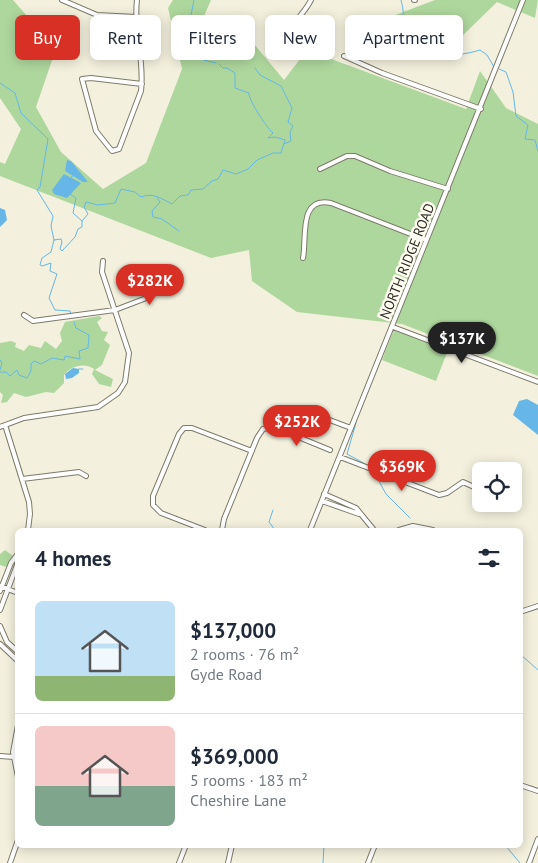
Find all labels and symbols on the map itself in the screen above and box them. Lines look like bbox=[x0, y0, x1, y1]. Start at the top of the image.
street label: NORTH RIDGE ROAD bbox=[376, 201, 438, 321]
pin: $282K bbox=[115, 264, 185, 306]
pin: $137K bbox=[427, 322, 497, 364]
pin: $252K bbox=[262, 404, 332, 447]
pin: $369K bbox=[367, 450, 437, 492]

